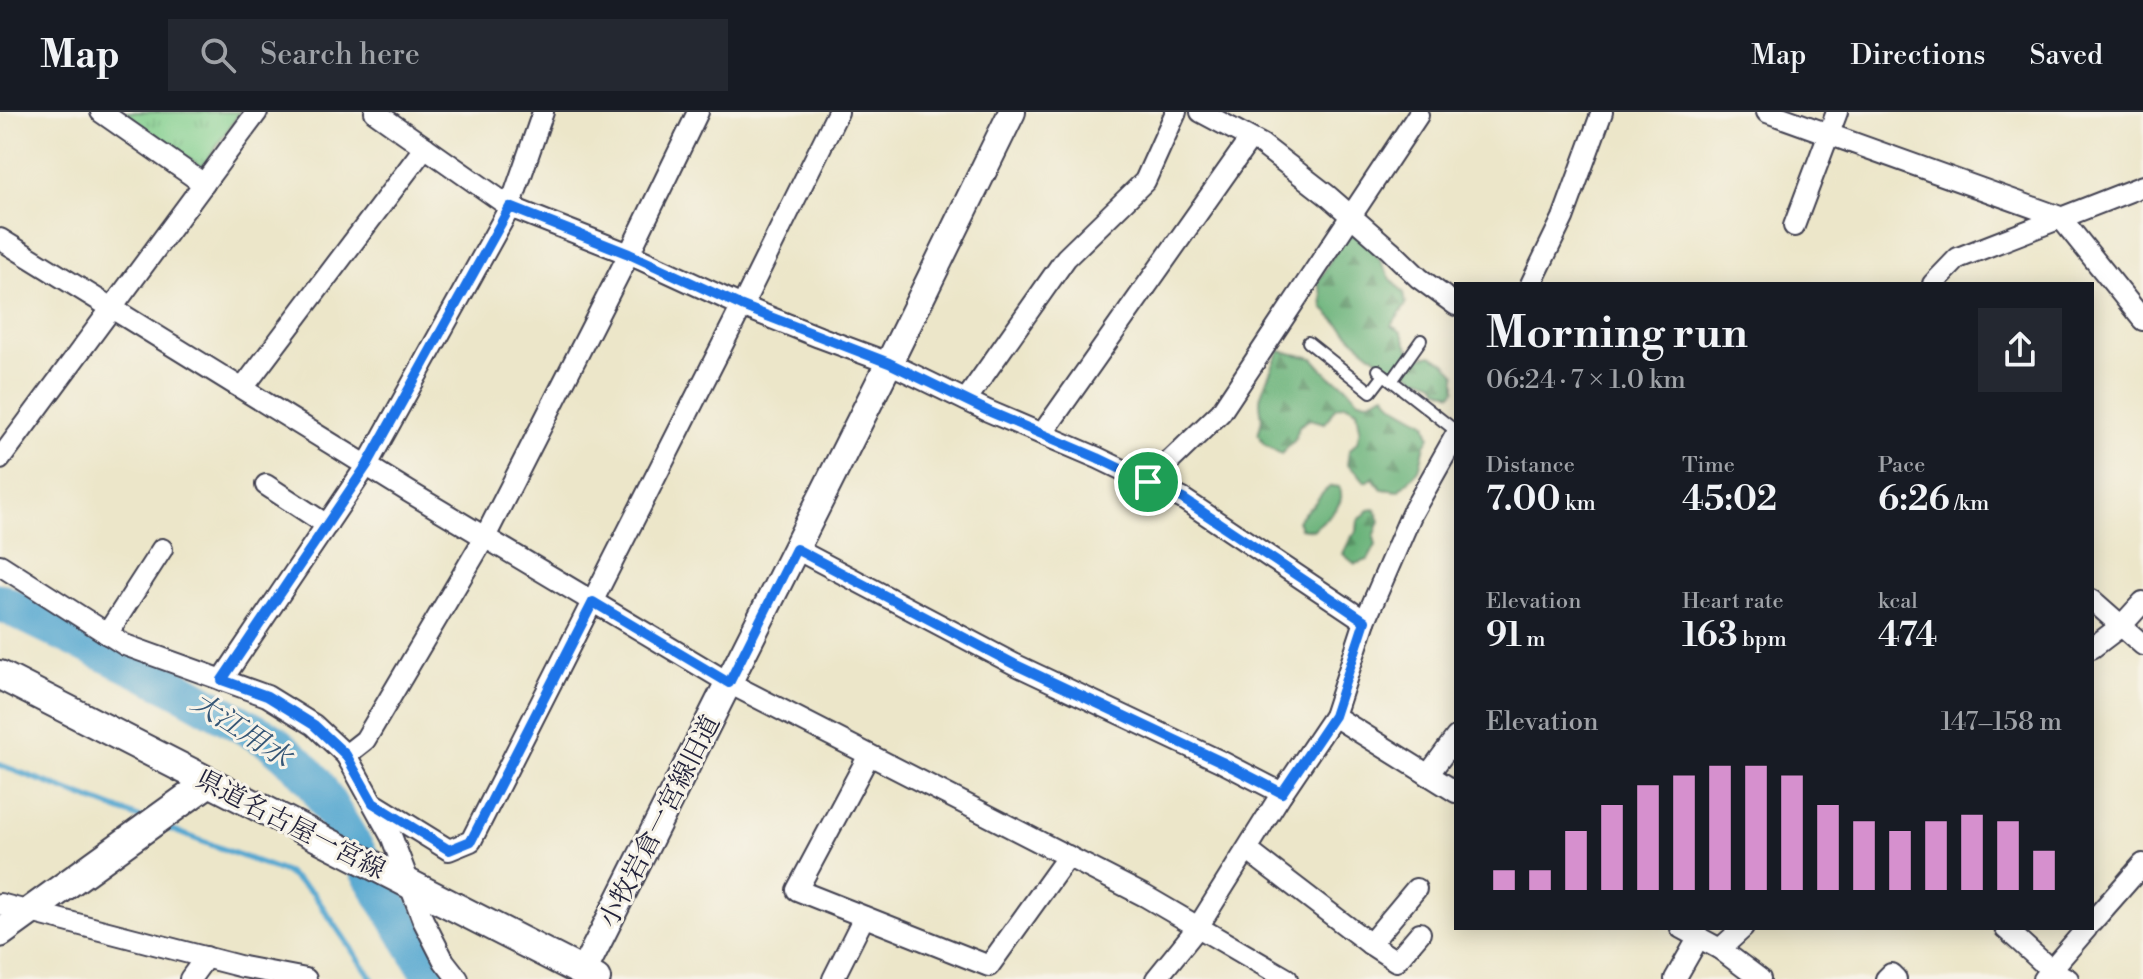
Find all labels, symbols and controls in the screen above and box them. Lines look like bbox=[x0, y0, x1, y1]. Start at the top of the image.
search box bbox=[168, 19, 728, 91]
text: Map bbox=[40, 32, 120, 79]
icon: search bbox=[196, 33, 240, 77]
text: Search here bbox=[260, 36, 420, 74]
text: Map bbox=[1751, 38, 1806, 73]
text: Directions bbox=[1850, 38, 1985, 73]
text: Saved bbox=[2029, 38, 2103, 73]
text: Morning run bbox=[1486, 306, 1748, 361]
button: share bbox=[1978, 308, 2062, 392]
text: 06:24 · 7 × 1.0 km bbox=[1486, 364, 1686, 396]
pin bbox=[1114, 448, 1182, 516]
text: Distance bbox=[1486, 452, 1575, 479]
text: Time bbox=[1682, 452, 1735, 479]
text: Pace bbox=[1878, 452, 1925, 479]
icon: arrive bbox=[1126, 460, 1170, 504]
text: 7.00 bbox=[1486, 479, 1560, 521]
text: 45:02 bbox=[1682, 479, 1777, 521]
text: 6:26 bbox=[1878, 479, 1950, 521]
text: km bbox=[1560, 490, 1596, 517]
text: /km bbox=[1950, 490, 1989, 517]
text: Elevation bbox=[1486, 588, 1581, 615]
text: Heart rate bbox=[1682, 588, 1784, 615]
text: kcal bbox=[1878, 588, 1918, 615]
text: 91 bbox=[1486, 615, 1522, 657]
text: 163 bbox=[1682, 615, 1738, 657]
text: 474 bbox=[1878, 615, 1937, 657]
text: m bbox=[1522, 626, 1546, 653]
text: bpm bbox=[1738, 626, 1787, 653]
water label: 大江用水 bbox=[185, 685, 300, 777]
text: Elevation bbox=[1486, 706, 1599, 738]
text: 147–158 m bbox=[1941, 706, 2062, 738]
street label: 小牧岩倉一宮線旧道 bbox=[593, 710, 727, 933]
street label: 県道名古屋一宮線 bbox=[191, 763, 390, 886]

